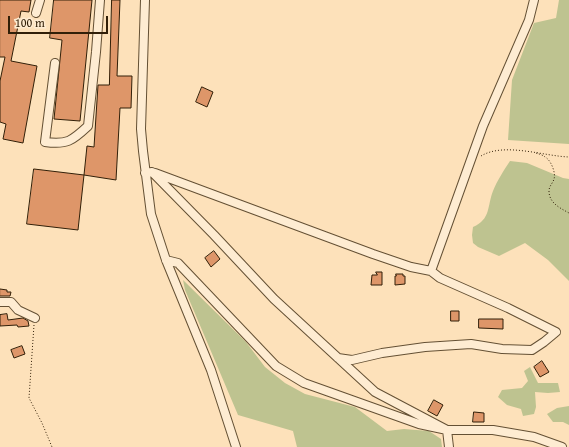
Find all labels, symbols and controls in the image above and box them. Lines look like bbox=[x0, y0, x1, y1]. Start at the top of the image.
scale bar bbox=[10, 8, 110, 34]
text: 100 m bbox=[15, 14, 45, 31]

